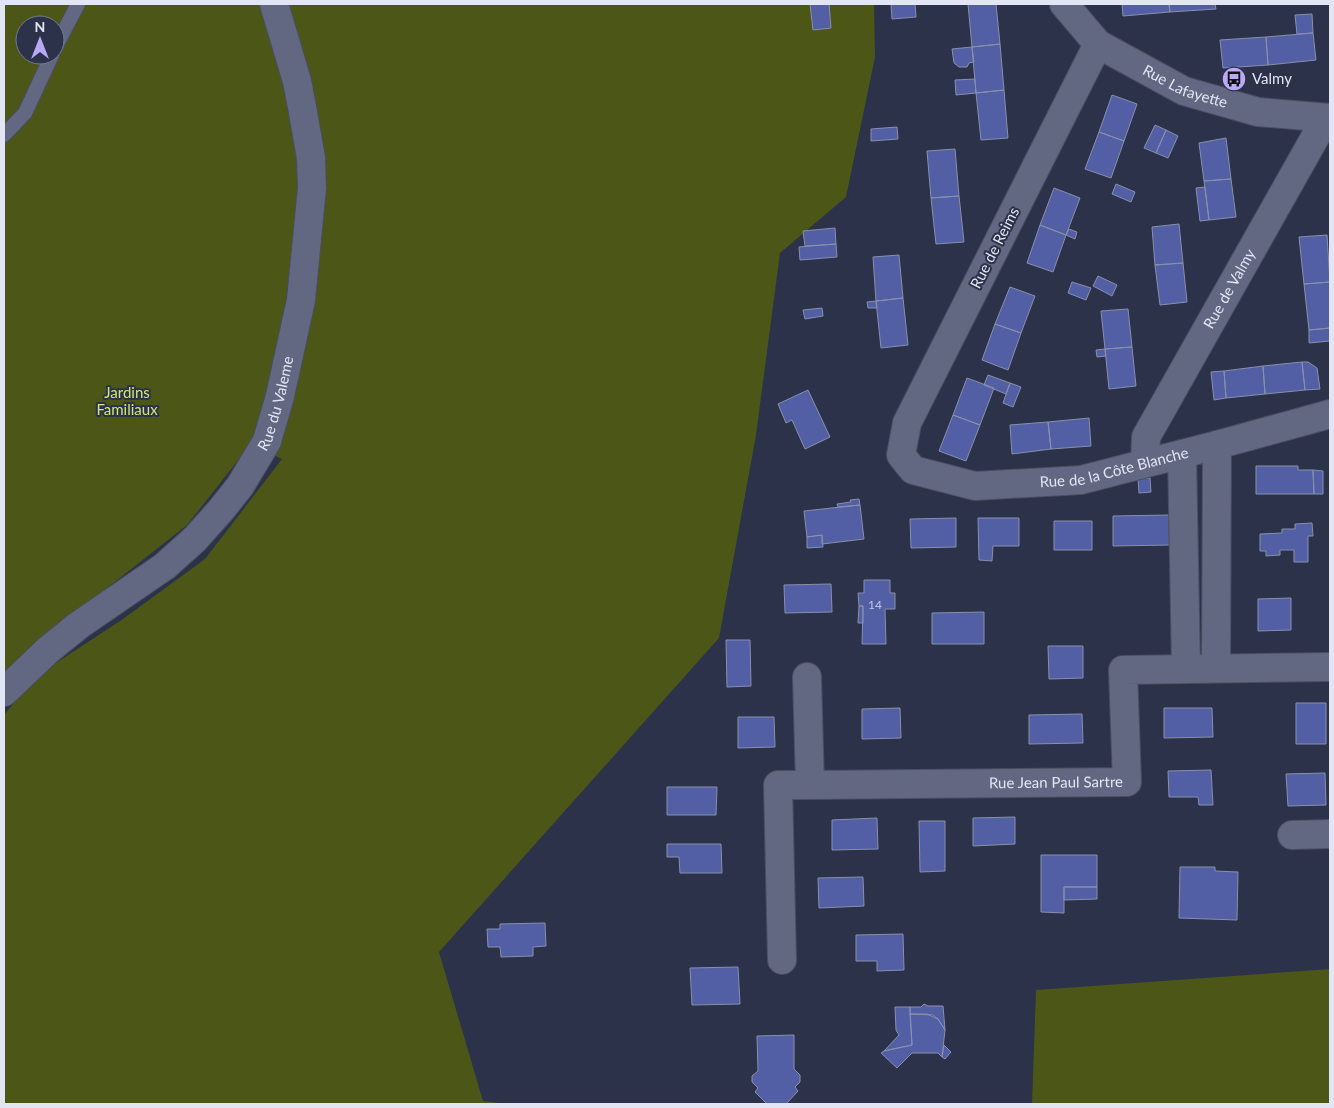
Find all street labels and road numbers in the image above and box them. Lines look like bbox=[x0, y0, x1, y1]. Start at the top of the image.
street label: Rue Lafayette bbox=[1140, 60, 1230, 111]
street label: Rue de Reims bbox=[966, 204, 1022, 291]
street label: Rue de Valmy bbox=[1199, 245, 1258, 332]
street label: Rue du Valeme bbox=[253, 354, 297, 454]
street label: Rue de la Côte Blanche bbox=[1039, 443, 1190, 490]
street label: Rue Jean Paul Sartre bbox=[989, 772, 1123, 791]

